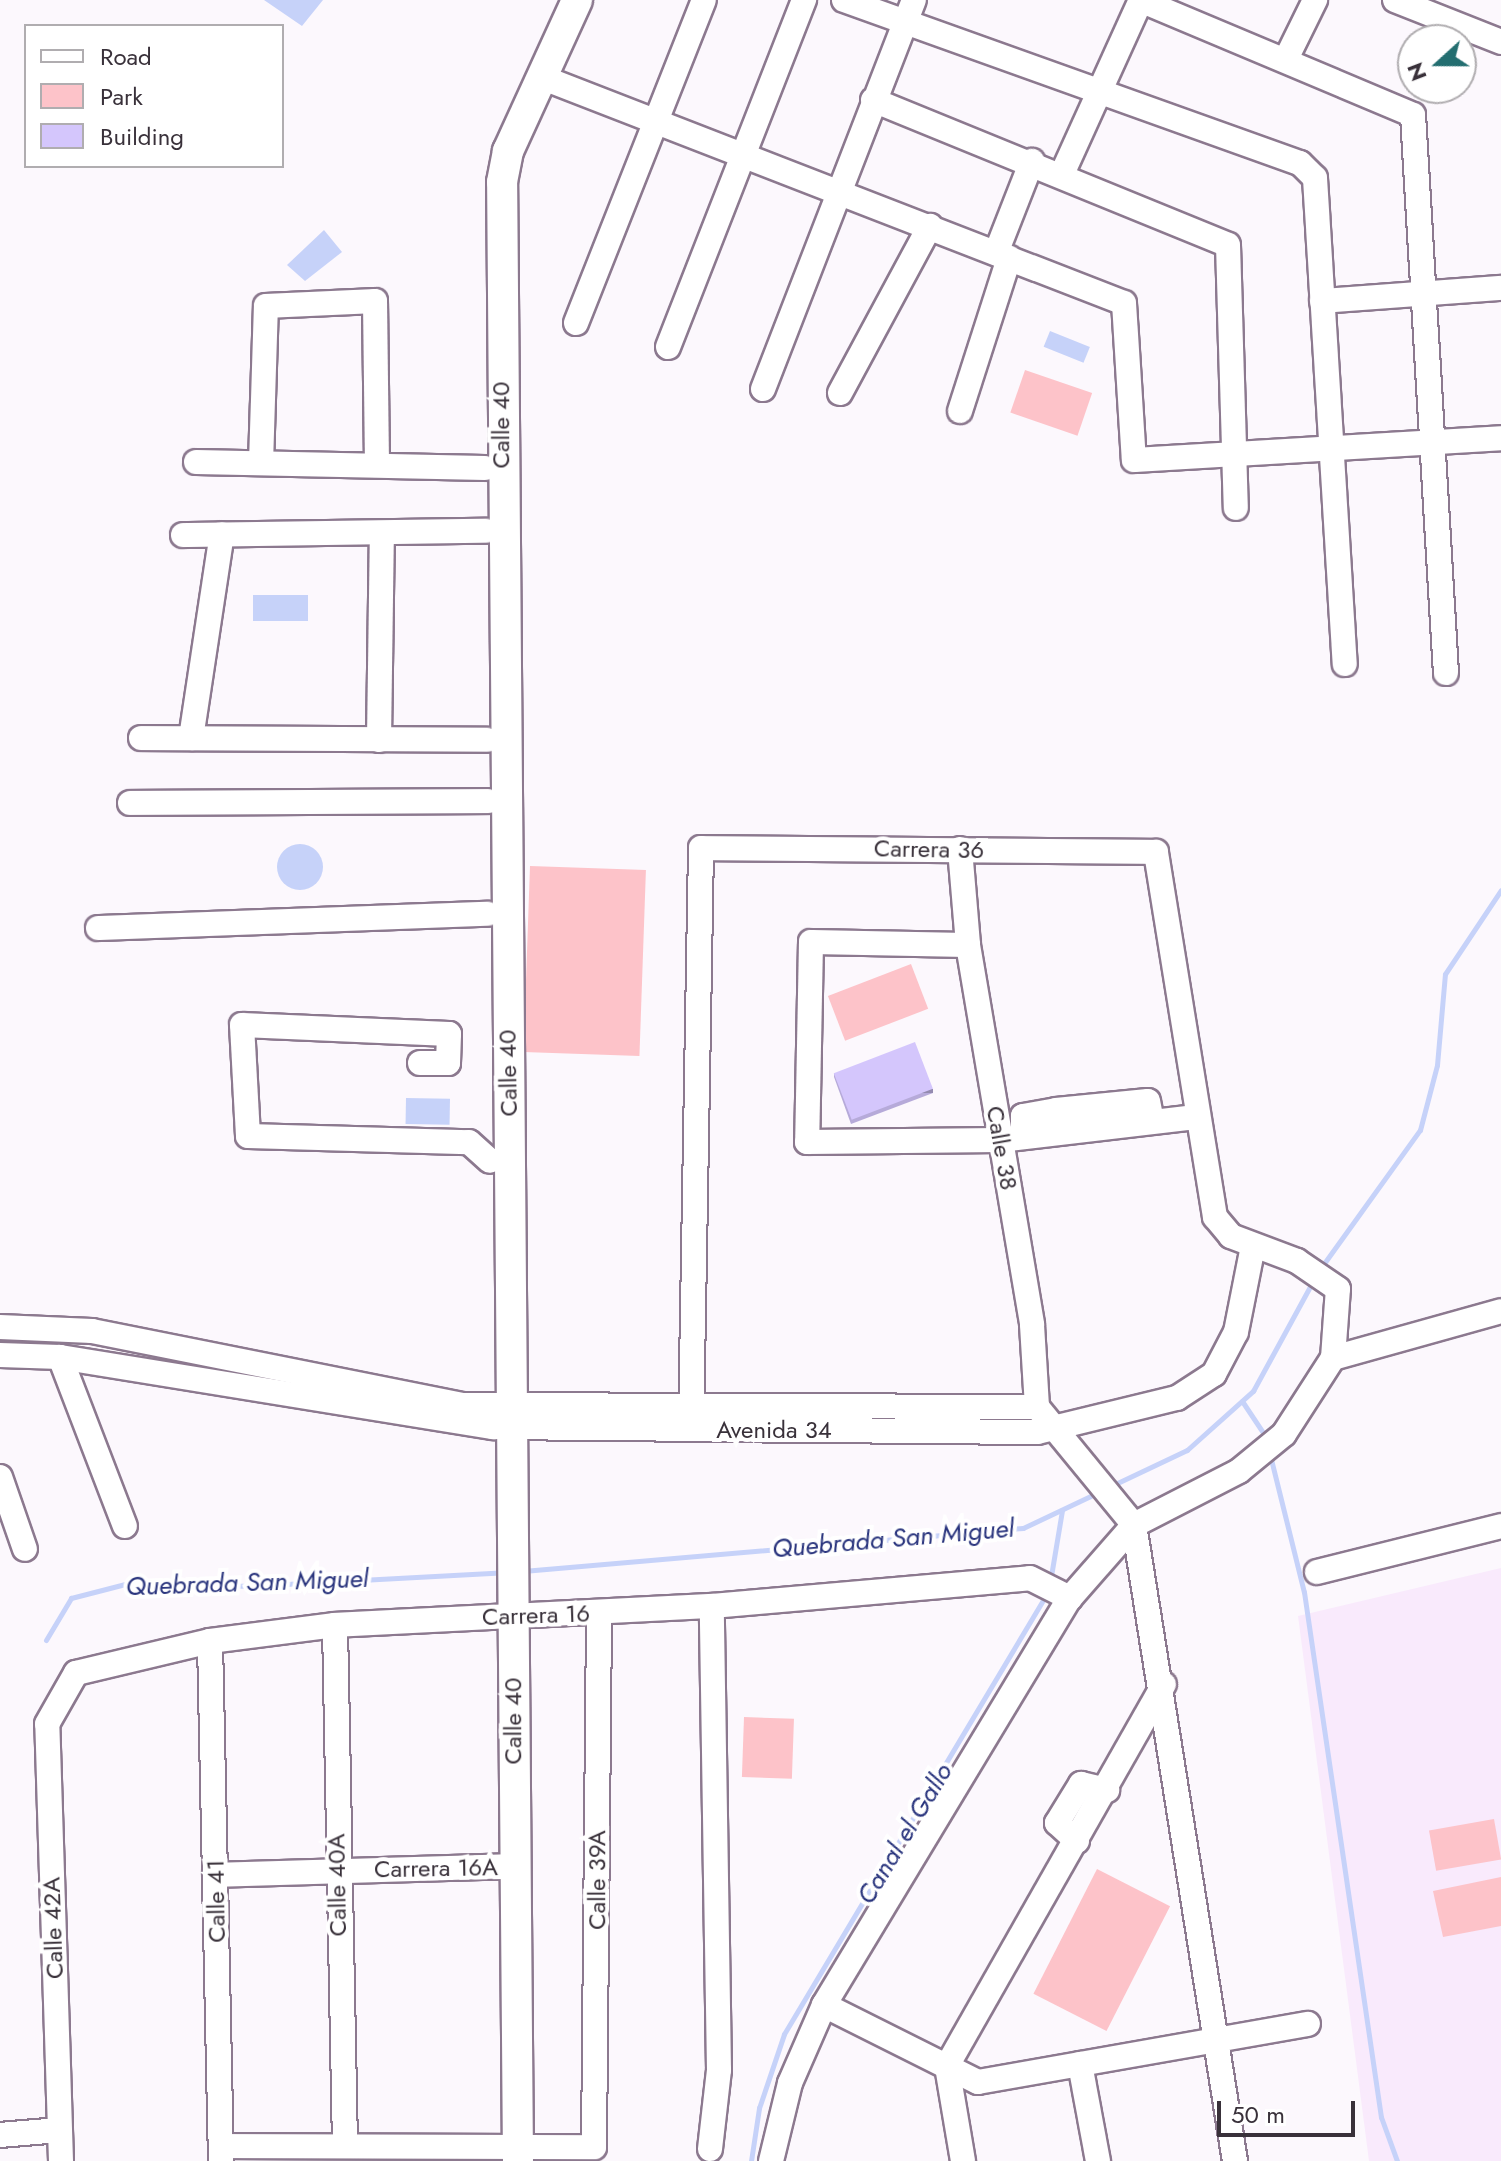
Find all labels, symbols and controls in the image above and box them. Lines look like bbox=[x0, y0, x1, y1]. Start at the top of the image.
legend bbox=[24, 24, 284, 168]
north arrow bbox=[1397, 24, 1477, 104]
text: Road bbox=[100, 39, 152, 74]
text: N bbox=[1398, 58, 1435, 86]
text: Park bbox=[100, 79, 143, 114]
text: Building bbox=[100, 119, 184, 154]
street label: Calle 40 bbox=[487, 382, 515, 468]
street label: Carrera 36 bbox=[874, 834, 984, 864]
street label: Calle 40 bbox=[493, 1029, 523, 1117]
street label: Calle 38 bbox=[980, 1104, 1024, 1192]
street label: Avenida 34 bbox=[716, 1416, 832, 1444]
water label: Quebrada San Miguel bbox=[771, 1513, 1015, 1565]
water label: Quebrada San Miguel bbox=[125, 1563, 369, 1603]
street label: Carrera 16 bbox=[482, 1599, 590, 1631]
street label: Calle 40 bbox=[499, 1678, 527, 1764]
water label: Canal el Gallo bbox=[851, 1758, 959, 1910]
street label: Calle 39A bbox=[583, 1830, 611, 1930]
street label: Calle 40A bbox=[322, 1833, 352, 1937]
street label: Carrera 16A bbox=[374, 1853, 498, 1883]
street label: Calle 41 bbox=[201, 1859, 231, 1943]
street label: Calle 42A bbox=[37, 1876, 69, 1980]
scale bar bbox=[1221, 2085, 1359, 2135]
text: 50 m bbox=[1231, 2097, 1285, 2132]

